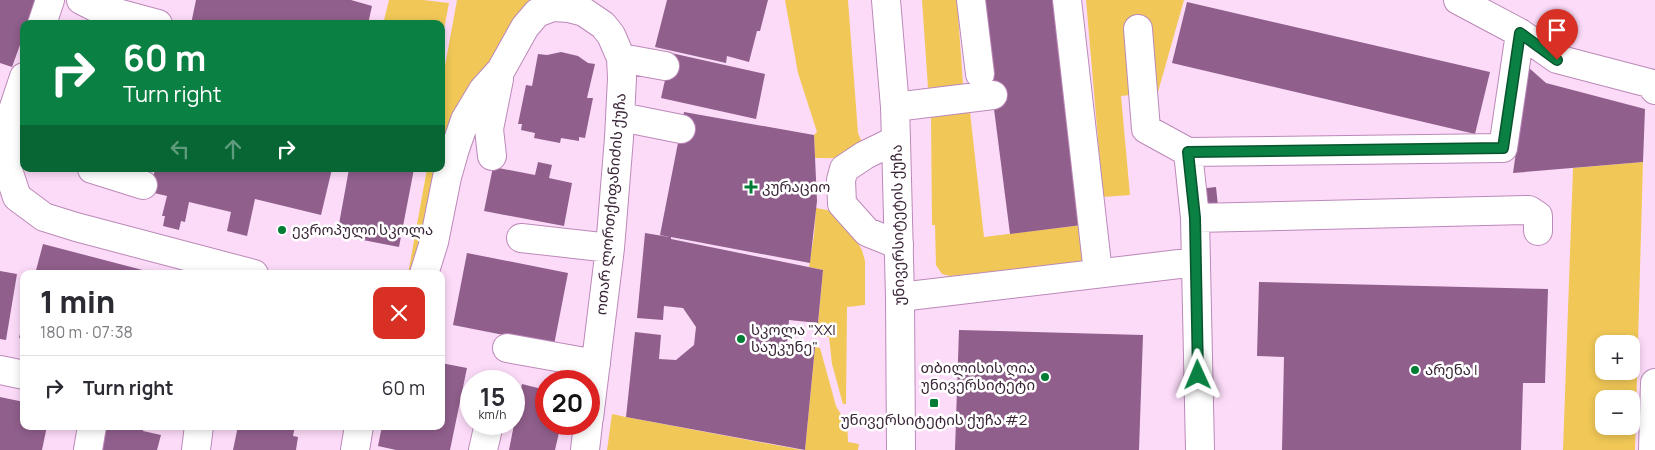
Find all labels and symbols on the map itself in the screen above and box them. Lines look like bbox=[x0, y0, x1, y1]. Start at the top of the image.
pin bbox=[1536, 9, 1578, 60]
street label: ოთარ ლორთქიფანიძის ქუჩა bbox=[590, 92, 631, 316]
street label: უნივერსიტეტის ქუჩა bbox=[886, 144, 909, 306]
place label: კურაციო bbox=[762, 176, 830, 197]
marker: კურაციო bbox=[744, 180, 758, 194]
place label: ევროპული სკოლა bbox=[292, 219, 433, 240]
marker: ევროპული სკოლა bbox=[276, 224, 288, 236]
place label: სკოლა "XXI საუკუნე" bbox=[751, 319, 836, 357]
marker: სკოლა "XXI საუკუნე" bbox=[735, 333, 747, 345]
position arrow bbox=[1171, 348, 1223, 400]
place label: თბილისის ღია უნივერსიტეტი bbox=[920, 357, 1035, 395]
place label: არენა I bbox=[1425, 359, 1478, 380]
marker: არენა I bbox=[1409, 364, 1421, 376]
speed limit sign: 20 bbox=[535, 370, 600, 435]
marker: თბილისის ღია უნივერსიტეტი bbox=[1039, 371, 1051, 383]
marker: უნივერსიტეტის ქუჩა #2 bbox=[928, 397, 940, 409]
place label: უნივერსიტეტის ქუჩა #2 bbox=[841, 409, 1027, 430]

